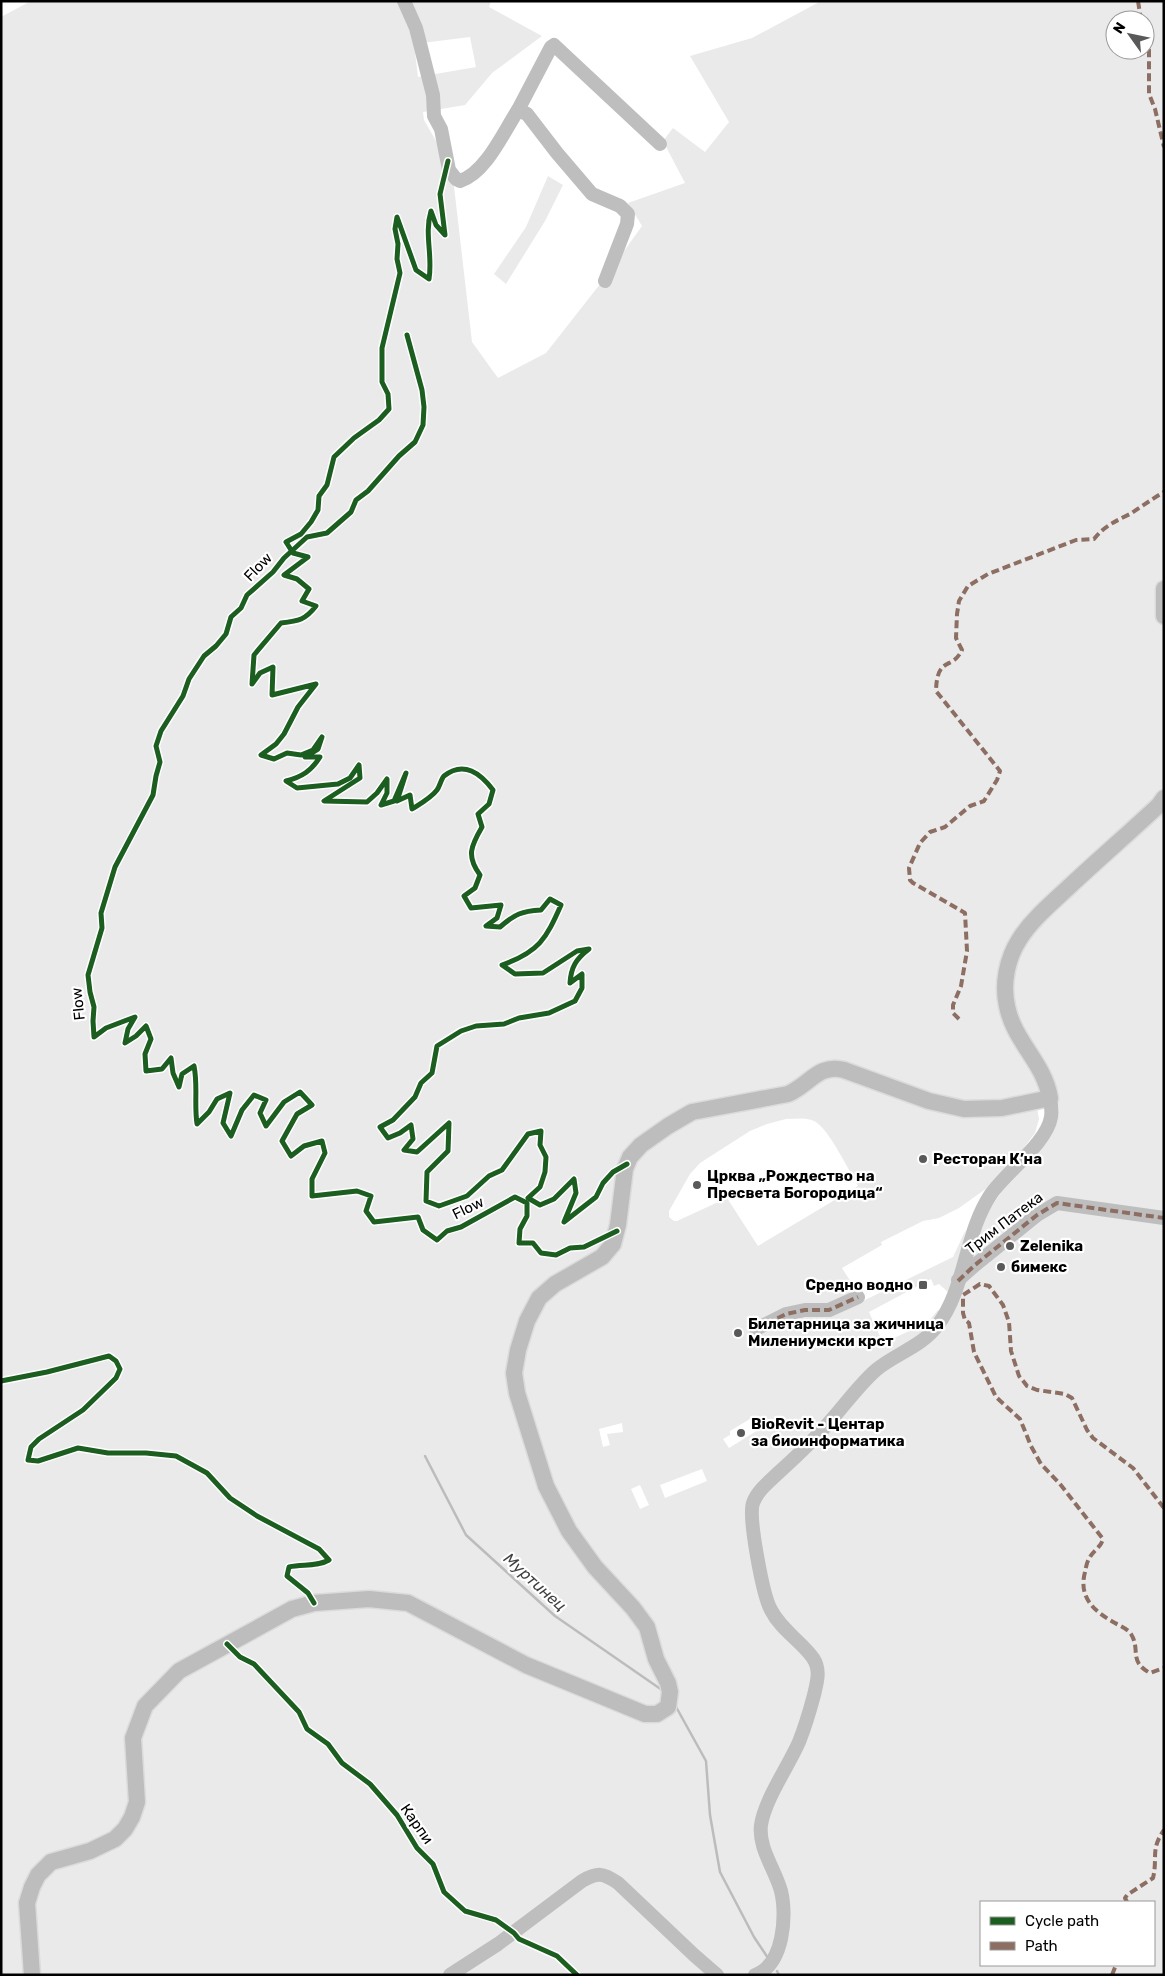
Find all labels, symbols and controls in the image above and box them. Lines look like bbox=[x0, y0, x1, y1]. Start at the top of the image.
north arrow bbox=[1105, 10, 1155, 60]
text: N bbox=[1110, 19, 1129, 37]
street label: Flow bbox=[240, 549, 276, 585]
street label: Flow bbox=[67, 987, 89, 1021]
place label: Ресторан К’на bbox=[933, 1150, 1042, 1168]
marker: Ресторан К’на bbox=[917, 1153, 929, 1165]
place label: Црква „Рождество на Пресвета Богородица“ bbox=[707, 1167, 883, 1202]
marker: Црква „Рождество на Пресвета Богородица“ bbox=[691, 1179, 703, 1191]
street label: Трим Патека bbox=[962, 1188, 1046, 1258]
street label: Flow bbox=[449, 1193, 487, 1223]
place label: Zelenika bbox=[1020, 1237, 1083, 1255]
marker: Zelenika bbox=[1004, 1240, 1016, 1252]
place label: бимекс bbox=[1011, 1258, 1067, 1276]
marker: бимекс bbox=[995, 1261, 1007, 1273]
place label: Средно водно bbox=[805, 1276, 913, 1294]
marker: Средно водно bbox=[917, 1279, 929, 1291]
place label: Билетарница за жичница Милениумски крст bbox=[748, 1315, 944, 1350]
marker: Билетарница за жичница Милениумски крст bbox=[732, 1327, 744, 1339]
place label: BioRevit - Центар за биоинформатика bbox=[751, 1415, 905, 1450]
marker: BioRevit - Центар за биоинформатика bbox=[735, 1427, 747, 1439]
water label: Муртинец bbox=[500, 1549, 570, 1615]
street label: Карпи bbox=[397, 1800, 437, 1848]
legend bbox=[980, 1901, 1155, 1966]
text: Cycle path bbox=[1025, 1912, 1099, 1930]
text: Path bbox=[1025, 1937, 1058, 1955]

